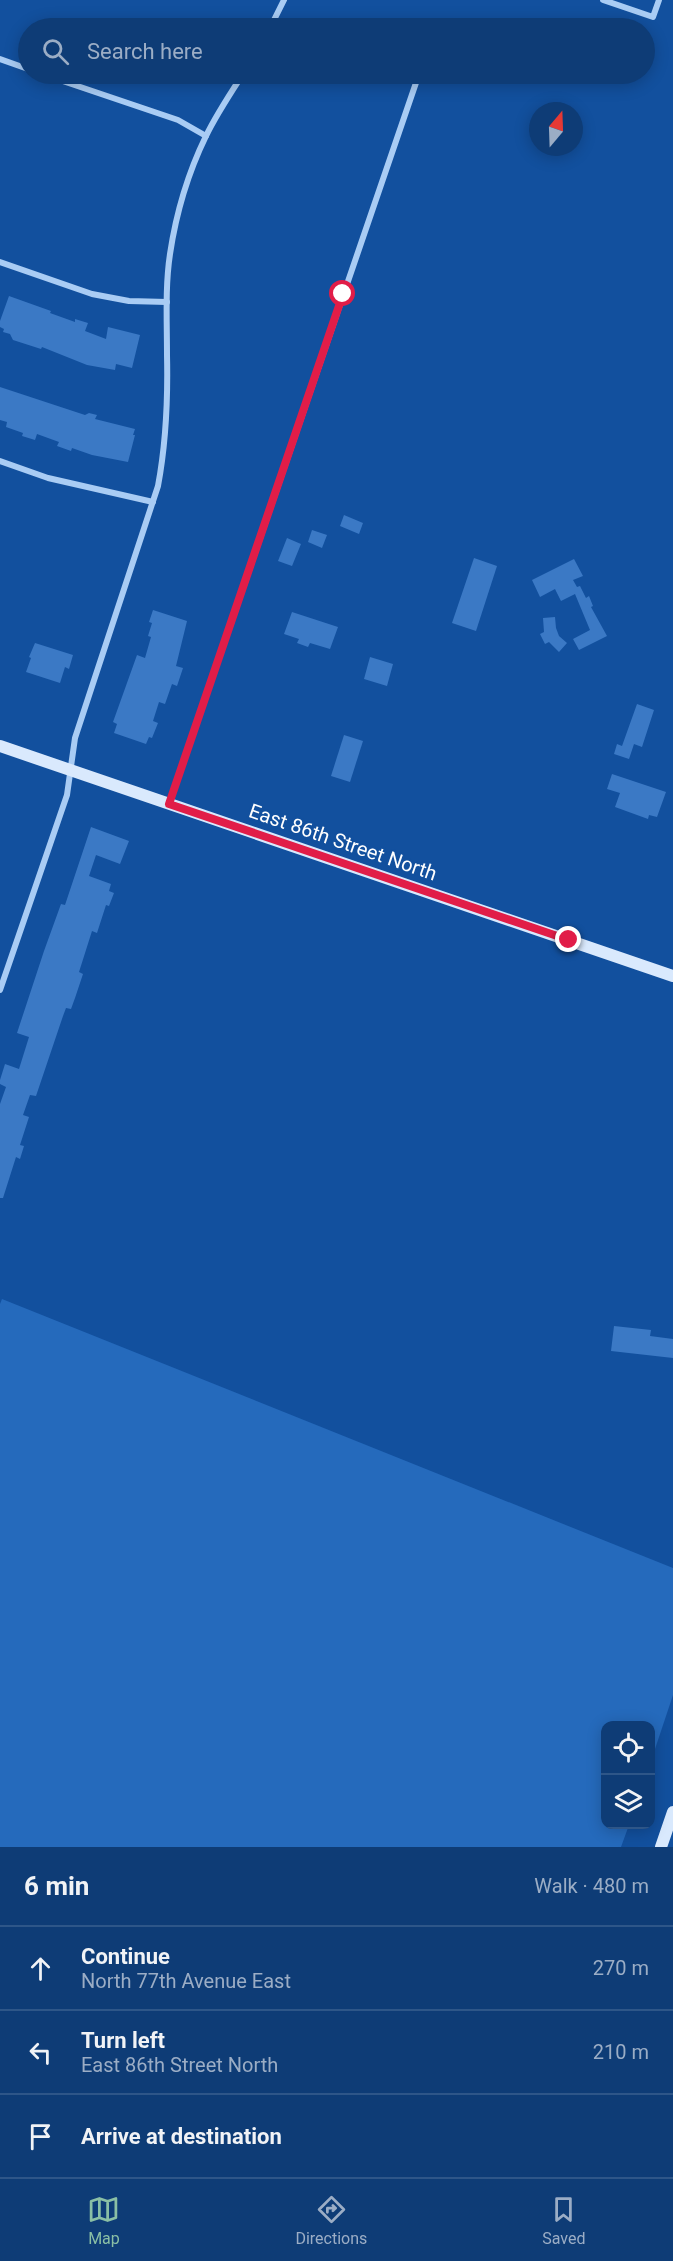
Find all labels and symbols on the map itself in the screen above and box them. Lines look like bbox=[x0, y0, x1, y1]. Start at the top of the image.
north arrow bbox=[529, 102, 583, 156]
route start bbox=[329, 280, 355, 306]
street label: East 86th Street North bbox=[246, 799, 440, 885]
route end bbox=[555, 926, 581, 952]

